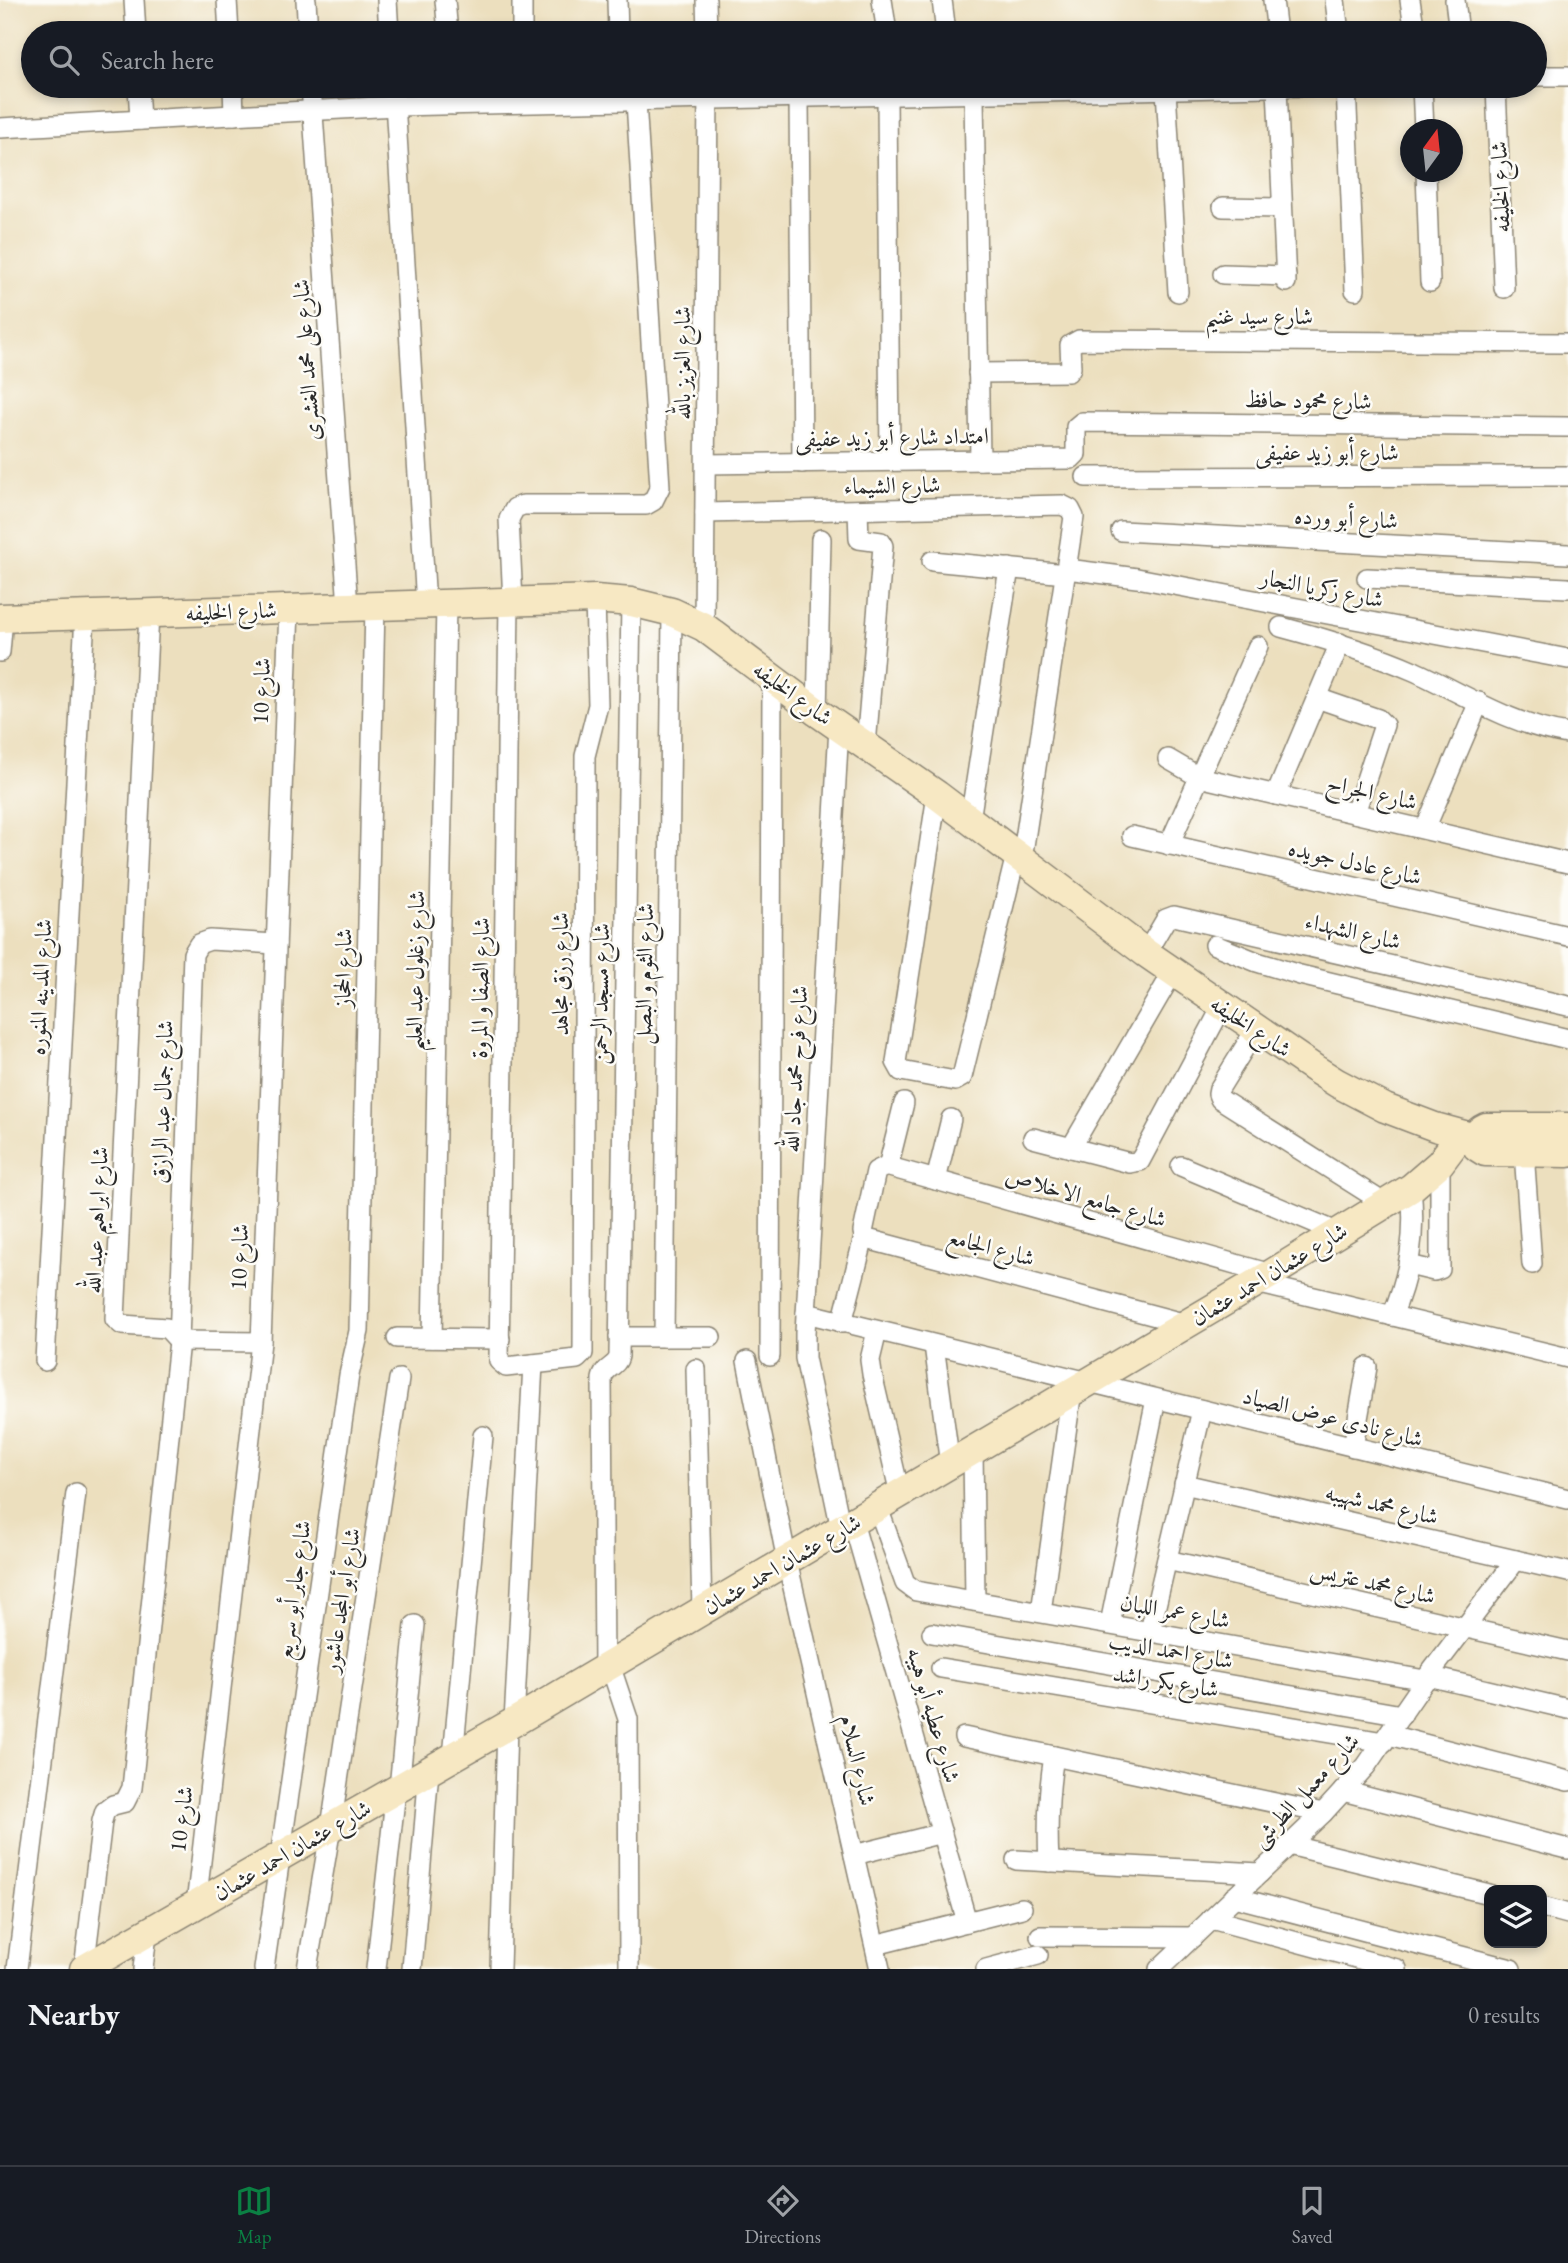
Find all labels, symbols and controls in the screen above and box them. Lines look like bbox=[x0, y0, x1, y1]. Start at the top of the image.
search box bbox=[21, 21, 1547, 98]
icon: search bbox=[45, 41, 83, 79]
text: Search here bbox=[101, 43, 214, 77]
north arrow bbox=[1400, 119, 1463, 182]
street label: شارع الخليفه bbox=[1483, 141, 1522, 233]
street label: شارع على محمد الغشرى bbox=[285, 278, 332, 442]
street label: شارع سيد غنيم bbox=[1205, 301, 1313, 339]
street label: شارع العزيز بالله bbox=[664, 306, 702, 420]
street label: شارع محمود حافظ bbox=[1244, 384, 1372, 421]
street label: امتداد شارع أبو زيد عفيفى bbox=[795, 419, 989, 459]
street label: شارع أبو زيد عفيفى bbox=[1255, 436, 1399, 472]
street label: شارع الشيماء bbox=[843, 469, 941, 506]
street label: شارع أبو ورده bbox=[1293, 499, 1399, 541]
street label: شارع زكريا النجار bbox=[1255, 561, 1386, 620]
street label: شارع الخليفه bbox=[185, 594, 277, 633]
street label: شارع الخليفه bbox=[744, 654, 839, 736]
street label: شارع 10 bbox=[245, 657, 282, 725]
street label: شارع الجراح bbox=[1322, 767, 1420, 823]
street label: شارع عادل جويده bbox=[1284, 832, 1425, 897]
street label: شارع زغلول عبد العليم bbox=[399, 890, 439, 1052]
street label: شارع الثوم و البصل bbox=[628, 903, 665, 1045]
street label: شارع الشهداء bbox=[1301, 905, 1404, 961]
street label: شارع رزق مجاهد bbox=[545, 912, 580, 1036]
street label: شارع الصفا و المروة bbox=[464, 917, 501, 1059]
street label: شارع المدينه المنوره bbox=[21, 918, 64, 1056]
street label: شارع مسجد الرحمن bbox=[584, 923, 621, 1065]
street label: شارع الحجاز bbox=[327, 928, 364, 1010]
street label: شارع فرح محمد جاد الله bbox=[773, 985, 820, 1154]
street label: شارع الخليفه bbox=[1202, 988, 1297, 1068]
street label: شارع جمال عبد الرازق bbox=[144, 1020, 185, 1185]
street label: شارع ابراهيم عبد الله bbox=[74, 1146, 123, 1295]
street label: شارع جامع الاخلاص bbox=[1000, 1160, 1170, 1240]
street label: شارع عثمان احمد عثمان bbox=[1185, 1215, 1355, 1337]
street label: شارع الجامع bbox=[942, 1221, 1038, 1279]
street label: شارع 10 bbox=[223, 1223, 260, 1291]
street label: شارع نادى عوض الصياد bbox=[1238, 1380, 1426, 1459]
street label: شارع محمد شهيبه bbox=[1321, 1476, 1441, 1536]
street label: شارع عثمان احمد عثمان bbox=[698, 1507, 869, 1626]
street label: شارع جابر أبو سريع bbox=[267, 1518, 324, 1663]
street label: شارع أبو المجد عاشور bbox=[313, 1525, 372, 1677]
street label: شارع محمد عتريس bbox=[1306, 1553, 1438, 1616]
street label: شارع عمر اللبان bbox=[1117, 1587, 1232, 1640]
street label: شارع احمد الديب bbox=[1106, 1624, 1236, 1681]
street label: شارع عطيه أبو هيبه bbox=[896, 1643, 969, 1788]
street label: شارع بكر راشد bbox=[1110, 1658, 1221, 1709]
street label: شارع السلام bbox=[828, 1711, 883, 1810]
street label: شارع معمل الطرشى bbox=[1244, 1726, 1369, 1857]
street label: شارع 10 bbox=[162, 1784, 205, 1855]
street label: شارع عثمان احمد عثمان bbox=[208, 1793, 379, 1912]
map controls bbox=[1484, 1885, 1547, 1948]
button: layers bbox=[1484, 1885, 1547, 1948]
text: Nearby bbox=[28, 1995, 120, 2034]
text: 0 results bbox=[1468, 2000, 1540, 2030]
tab: Map bbox=[235, 2182, 273, 2249]
tab: Directions bbox=[744, 2182, 821, 2249]
tab: Saved bbox=[1292, 2182, 1333, 2249]

